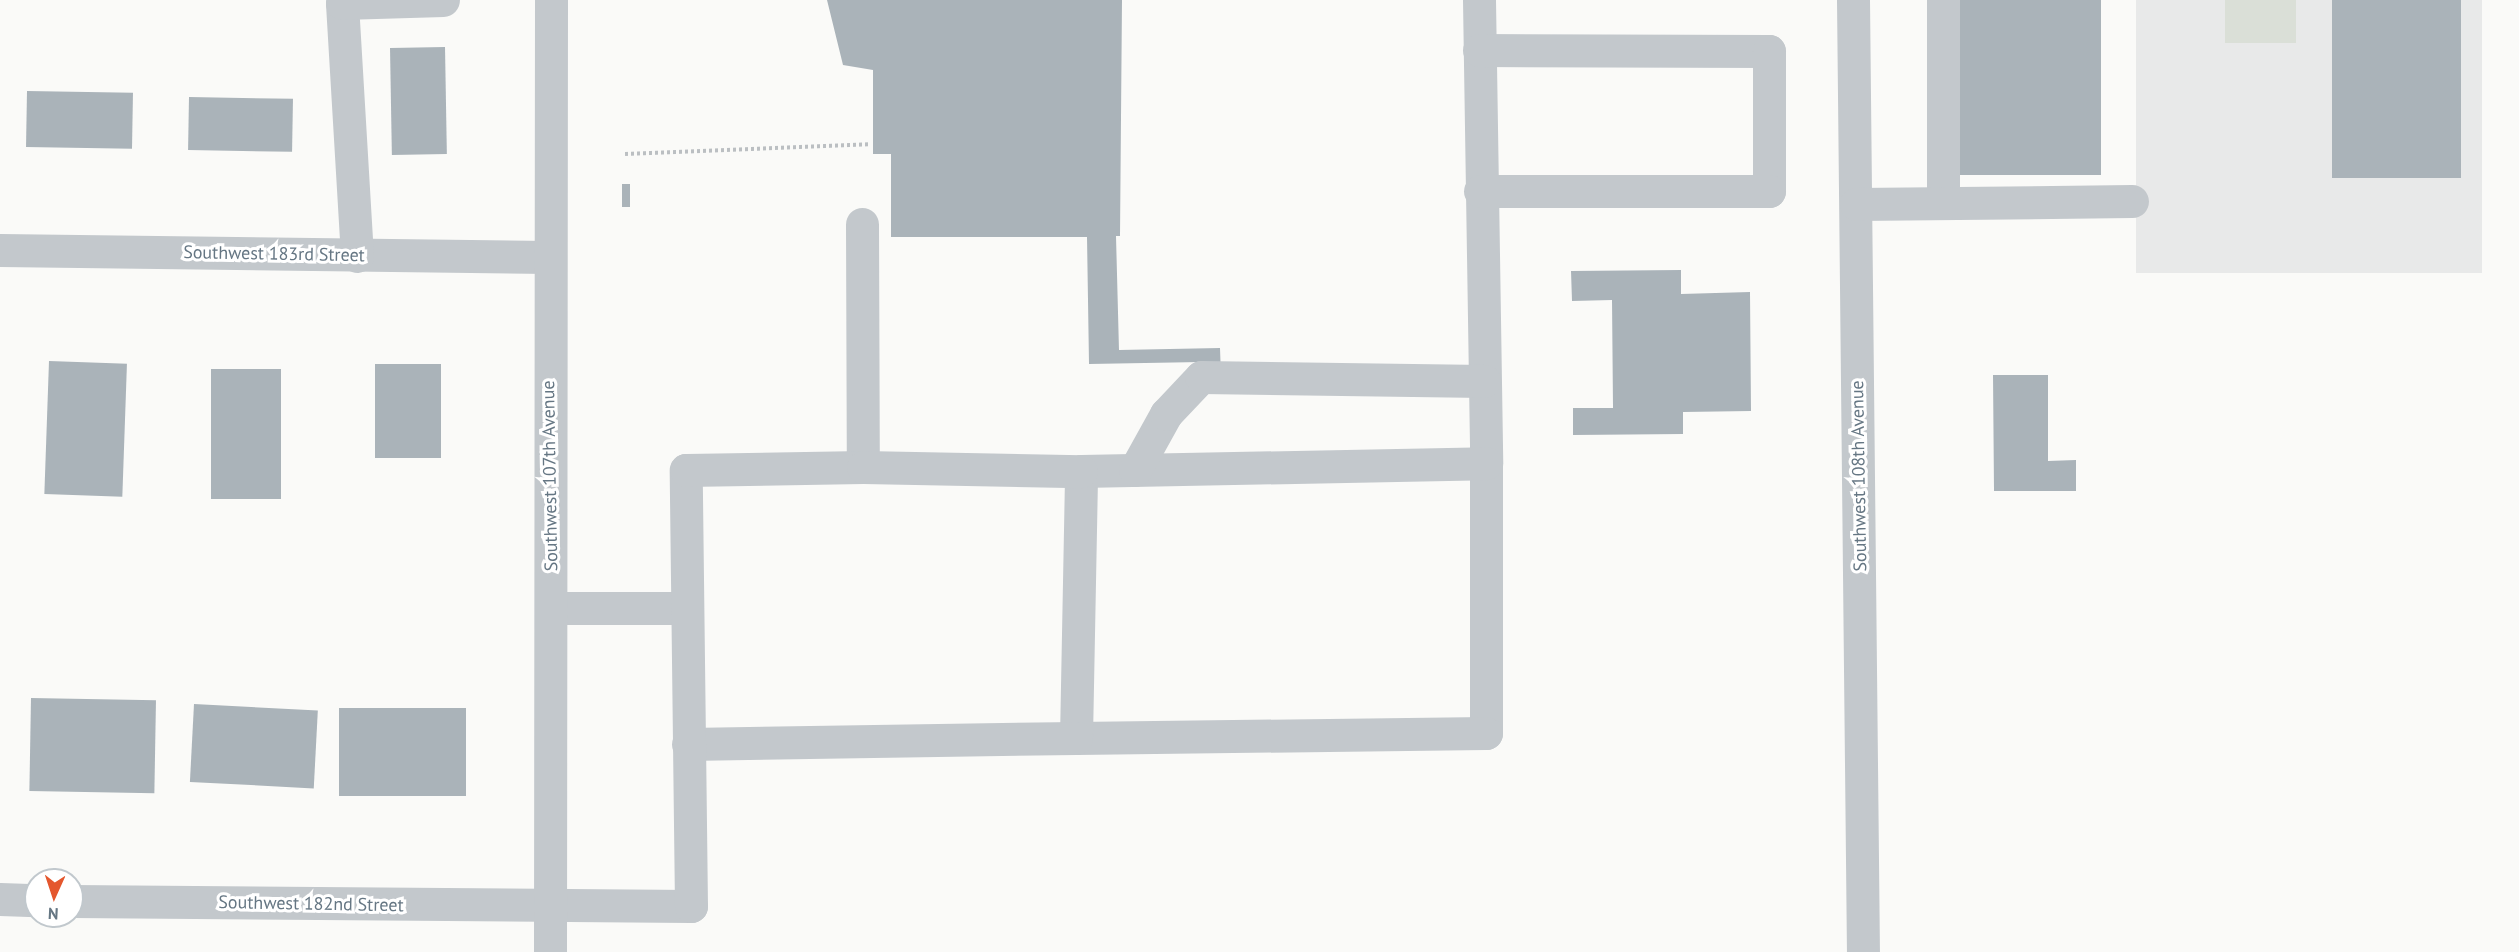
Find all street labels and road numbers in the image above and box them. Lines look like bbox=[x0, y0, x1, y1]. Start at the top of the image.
street label: Southwest 183rd Street bbox=[183, 242, 365, 266]
street label: Southwest 107th Avenue bbox=[538, 380, 562, 572]
street label: Southwest 108th Avenue bbox=[1847, 380, 1871, 572]
street label: Southwest 182nd Street bbox=[218, 892, 404, 916]

